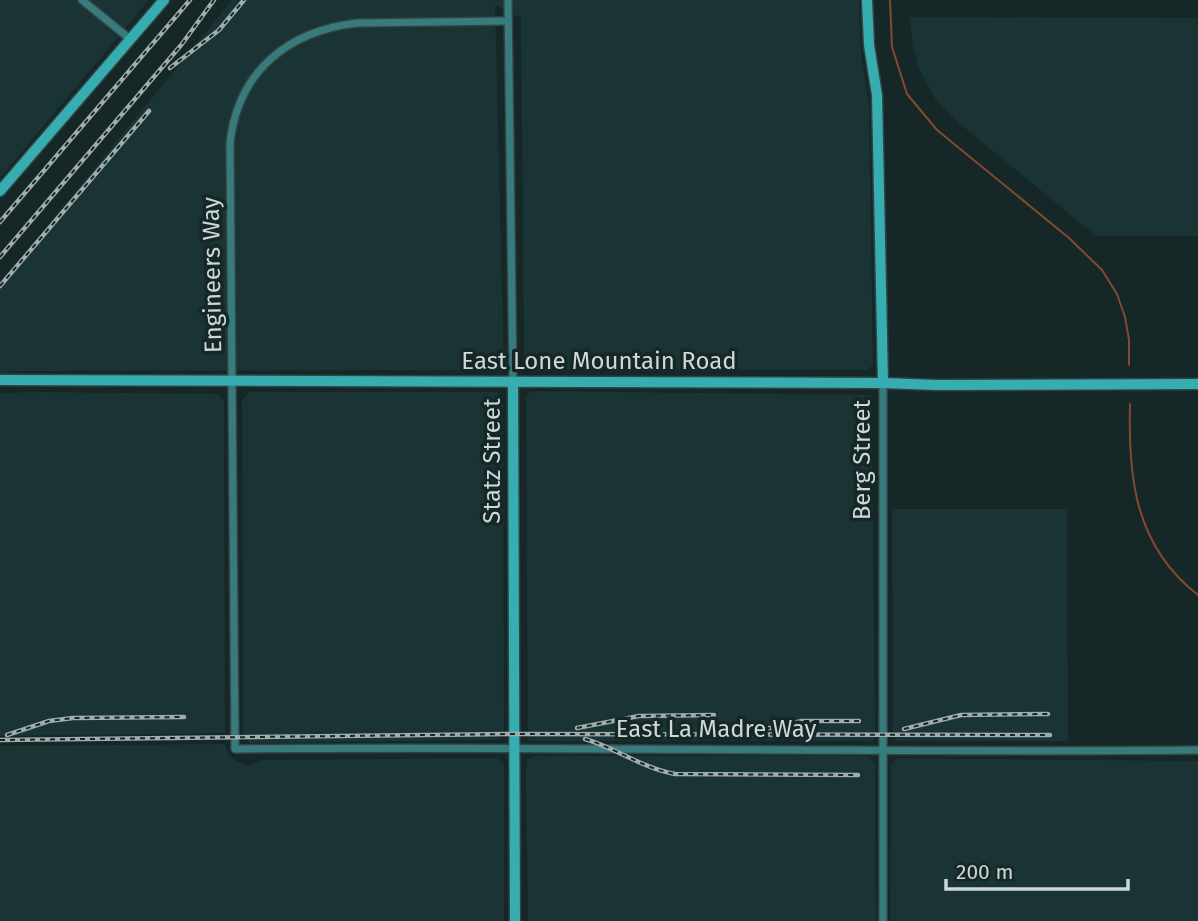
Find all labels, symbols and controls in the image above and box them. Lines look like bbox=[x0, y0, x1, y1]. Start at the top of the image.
street label: Engineers Way bbox=[197, 196, 227, 353]
street label: East Lone Mountain Road bbox=[461, 347, 737, 375]
street label: Statz Street bbox=[478, 398, 506, 524]
street label: Berg Street bbox=[848, 399, 876, 520]
street label: East La Madre Way bbox=[616, 715, 816, 743]
scale bar bbox=[946, 848, 1128, 892]
text: 200 m bbox=[956, 859, 1013, 885]

